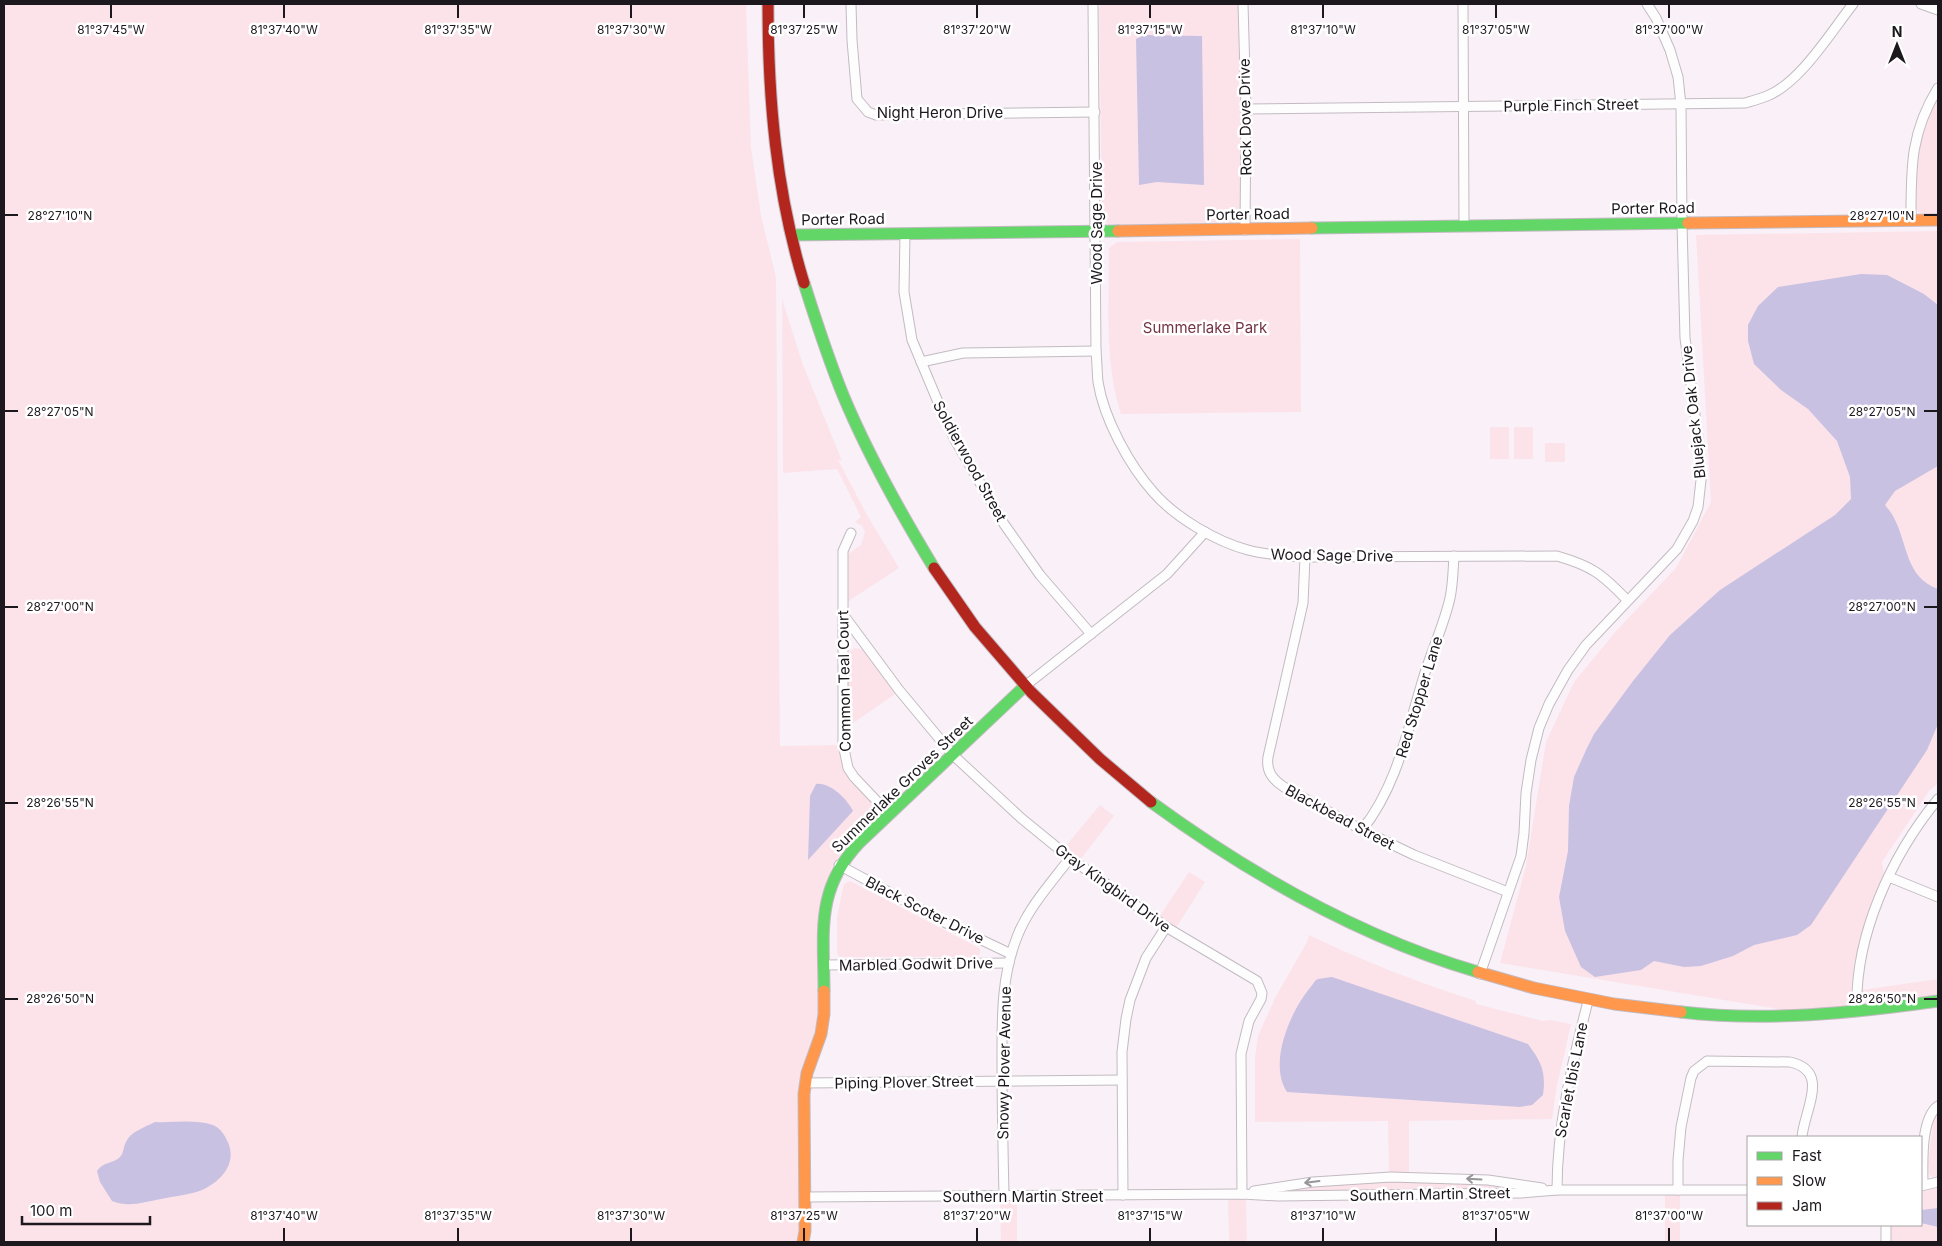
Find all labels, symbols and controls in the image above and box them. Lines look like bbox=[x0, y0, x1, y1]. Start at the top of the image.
north arrow bbox=[1872, 20, 1922, 70]
text: 81°37'45"W bbox=[77, 22, 145, 37]
text: 81°37'40"W bbox=[250, 22, 318, 37]
text: 81°37'35"W bbox=[424, 22, 492, 37]
text: 81°37'30"W bbox=[597, 22, 665, 37]
text: 81°37'25"W bbox=[770, 22, 838, 37]
text: 81°37'20"W bbox=[943, 22, 1011, 37]
text: 81°37'15"W bbox=[1117, 22, 1183, 37]
text: 81°37'10"W bbox=[1290, 22, 1356, 37]
text: 81°37'05"W bbox=[1462, 22, 1530, 37]
text: 81°37'00"W bbox=[1635, 22, 1703, 37]
text: N bbox=[1892, 23, 1902, 40]
street label: Rock Dove Drive bbox=[1234, 58, 1256, 176]
street label: Purple Finch Street bbox=[1503, 94, 1639, 116]
street label: Night Heron Drive bbox=[877, 103, 1003, 122]
street label: Wood Sage Drive bbox=[1087, 162, 1106, 284]
street label: Porter Road bbox=[1611, 198, 1695, 218]
street label: Porter Road bbox=[1206, 204, 1290, 224]
text: 28°27'10"N bbox=[28, 208, 92, 223]
text: 28°27'10"N bbox=[1850, 208, 1914, 223]
street label: Porter Road bbox=[801, 209, 885, 229]
park label: Summerlake Park bbox=[1143, 318, 1268, 337]
street label: Bluejack Oak Drive bbox=[1677, 345, 1709, 479]
street label: Soldierwood Street bbox=[929, 397, 1011, 525]
text: 28°27'05"N bbox=[26, 404, 94, 419]
text: 28°27'05"N bbox=[1848, 404, 1916, 419]
street label: Wood Sage Drive bbox=[1270, 544, 1394, 566]
text: 28°27'00"N bbox=[26, 599, 94, 614]
text: 28°27'00"N bbox=[1848, 599, 1916, 614]
street label: Common Teal Court bbox=[833, 610, 855, 752]
street label: Red Stopper Lane bbox=[1391, 634, 1447, 760]
street label: Summerlake Groves Street bbox=[827, 711, 977, 856]
street label: Blackbead Street bbox=[1282, 780, 1398, 854]
text: 28°26'55"N bbox=[26, 795, 94, 810]
text: 28°26'55"N bbox=[1848, 795, 1916, 810]
street label: Gray Kingbird Drive bbox=[1051, 840, 1175, 936]
street label: Black Scoter Drive bbox=[862, 872, 988, 948]
street label: Marbled Godwit Drive bbox=[839, 953, 993, 975]
street label: Snowy Plover Avenue bbox=[993, 986, 1015, 1140]
text: 28°26'50"N bbox=[26, 991, 94, 1006]
text: 28°26'50"N bbox=[1848, 991, 1916, 1006]
street label: Scarlet Ibis Lane bbox=[1550, 1020, 1592, 1140]
street label: Piping Plover Street bbox=[834, 1071, 974, 1093]
legend bbox=[1747, 1136, 1922, 1226]
text: Fast bbox=[1792, 1146, 1822, 1165]
text: Slow bbox=[1792, 1171, 1826, 1190]
one-way arrow bbox=[1467, 1174, 1483, 1183]
one-way arrow bbox=[1304, 1177, 1320, 1187]
street label: Southern Martin Street bbox=[1349, 1183, 1511, 1205]
street label: Southern Martin Street bbox=[943, 1187, 1103, 1206]
scale bar bbox=[22, 1194, 150, 1226]
text: Jam bbox=[1792, 1196, 1822, 1215]
text: 100 m bbox=[30, 1201, 72, 1220]
text: 81°37'40"W bbox=[250, 1208, 318, 1223]
text: 81°37'35"W bbox=[424, 1208, 492, 1223]
text: 81°37'30"W bbox=[597, 1208, 665, 1223]
text: 81°37'25"W bbox=[770, 1208, 838, 1223]
text: 81°37'20"W bbox=[943, 1208, 1011, 1223]
text: 81°37'15"W bbox=[1117, 1208, 1183, 1223]
text: 81°37'10"W bbox=[1290, 1208, 1356, 1223]
text: 81°37'05"W bbox=[1462, 1208, 1530, 1223]
text: 81°37'00"W bbox=[1635, 1208, 1703, 1223]

